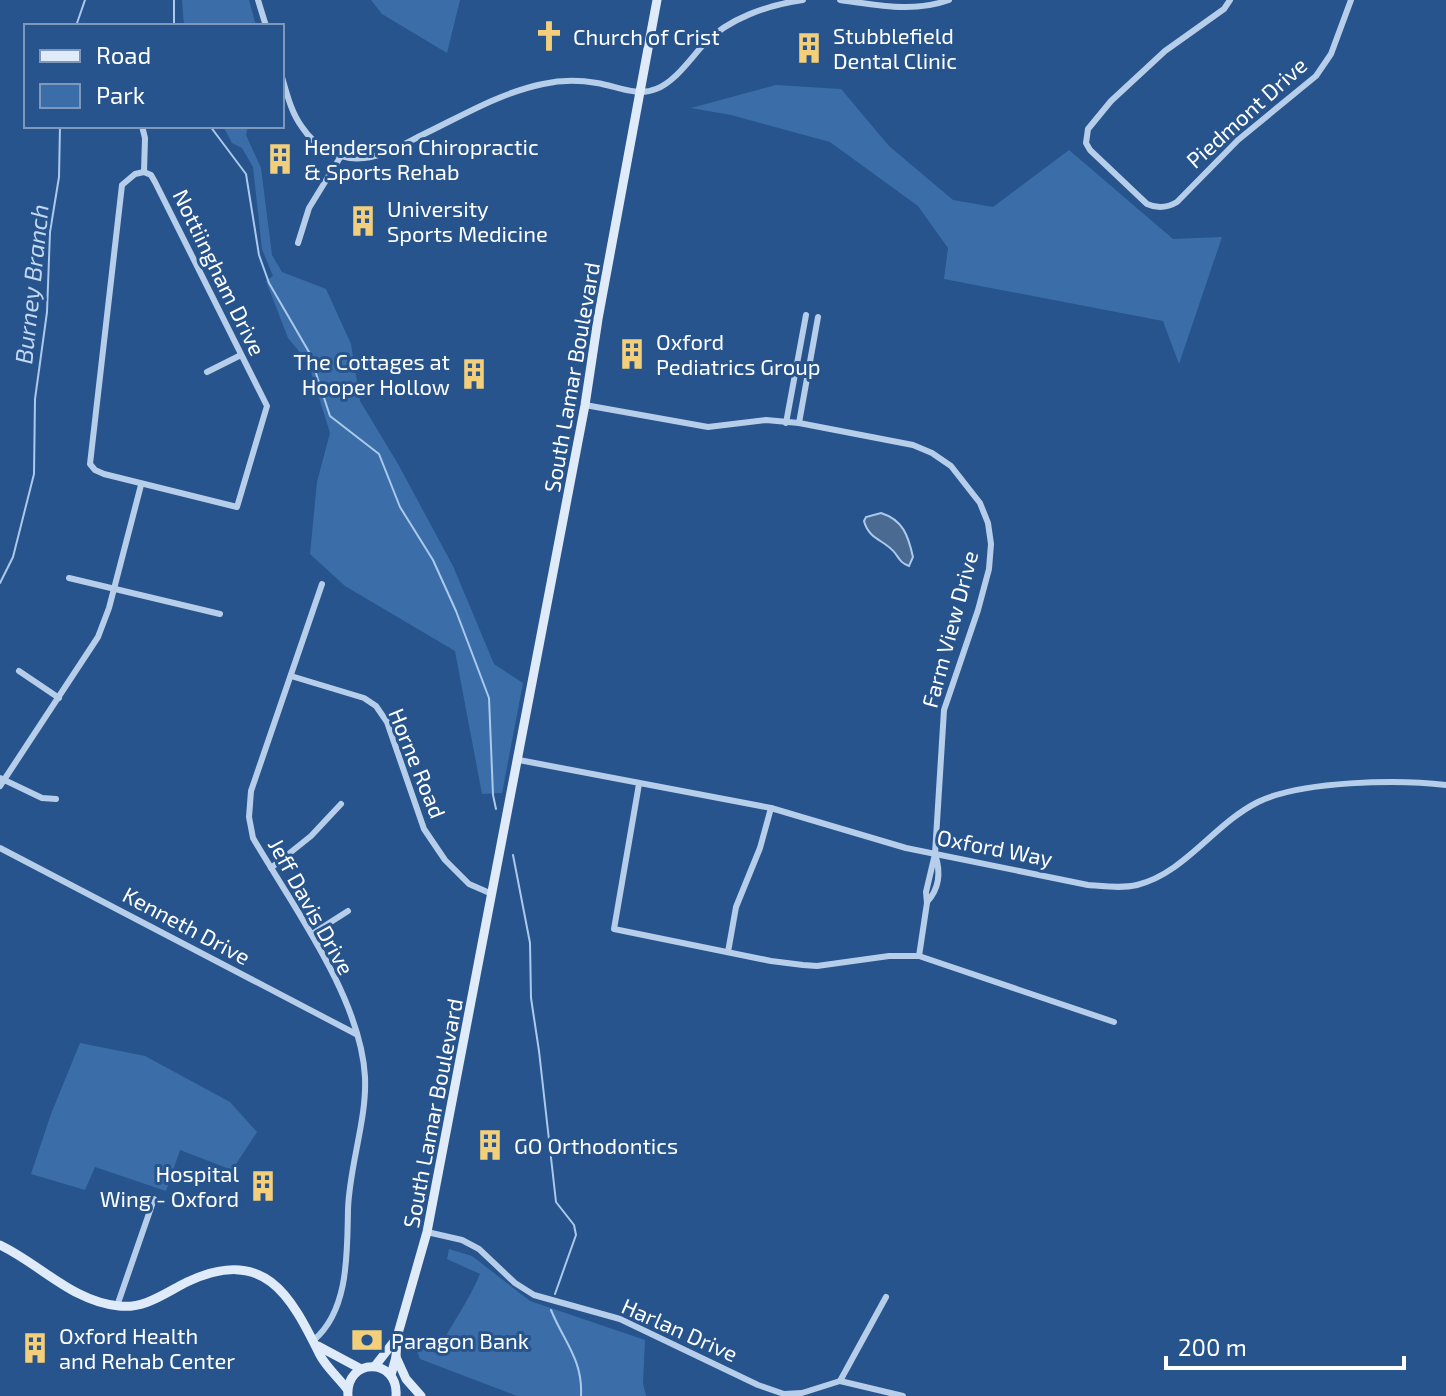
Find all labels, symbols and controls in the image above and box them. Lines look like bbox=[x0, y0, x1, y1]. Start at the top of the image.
church icon: Church of Crist bbox=[532, 19, 566, 53]
place label: Stubblefield Dental Clinic bbox=[833, 22, 957, 73]
place label: Church of Crist bbox=[573, 23, 720, 49]
legend bbox=[24, 24, 284, 128]
building icon: Stubblefield Dental Clinic bbox=[792, 31, 826, 65]
text: Road bbox=[96, 40, 151, 69]
street label: Piedmont Drive bbox=[1180, 51, 1312, 173]
text: Park bbox=[96, 80, 145, 109]
place label: Henderson Chiropractic & Sports Rehab bbox=[304, 133, 539, 184]
building icon: Henderson Chiropractic & Sports Rehab bbox=[263, 142, 297, 176]
street label: Nottiingham Drive bbox=[168, 185, 272, 359]
place label: University Sports Medicine bbox=[387, 195, 548, 246]
water label: Burney Branch bbox=[8, 203, 54, 365]
building icon: University Sports Medicine bbox=[346, 204, 380, 238]
street label: South Lamar Boulevard bbox=[538, 260, 604, 494]
place label: Oxford Pediatrics Group bbox=[656, 328, 820, 379]
building icon: Oxford Pediatrics Group bbox=[615, 337, 649, 371]
place label: The Cottages at Hooper Hollow bbox=[293, 348, 450, 399]
building icon: The Cottages at Hooper Hollow bbox=[457, 357, 491, 391]
street label: Farm View Drive bbox=[916, 548, 982, 710]
street label: Horne Road bbox=[384, 704, 452, 822]
street label: Oxford Way bbox=[935, 823, 1055, 871]
street label: Jeff Davis Drive bbox=[264, 833, 360, 979]
street label: Kenneth Drive bbox=[119, 881, 255, 969]
street label: South Lamar Boulevard bbox=[397, 996, 467, 1230]
building icon: GO Orthodontics bbox=[473, 1128, 507, 1162]
place label: GO Orthodontics bbox=[514, 1132, 678, 1158]
place label: Hospital Wing - Oxford bbox=[100, 1160, 239, 1211]
building icon: Hospital Wing - Oxford bbox=[246, 1169, 280, 1203]
street label: Harlan Drive bbox=[618, 1292, 742, 1366]
scale bar bbox=[1166, 1320, 1404, 1370]
place label: Oxford Health and Rehab Center bbox=[59, 1322, 235, 1373]
bank icon: Paragon Bank bbox=[350, 1323, 384, 1357]
place label: Paragon Bank bbox=[391, 1327, 529, 1353]
building icon: Oxford Health and Rehab Center bbox=[18, 1331, 52, 1365]
text: 200 m bbox=[1178, 1332, 1247, 1361]

